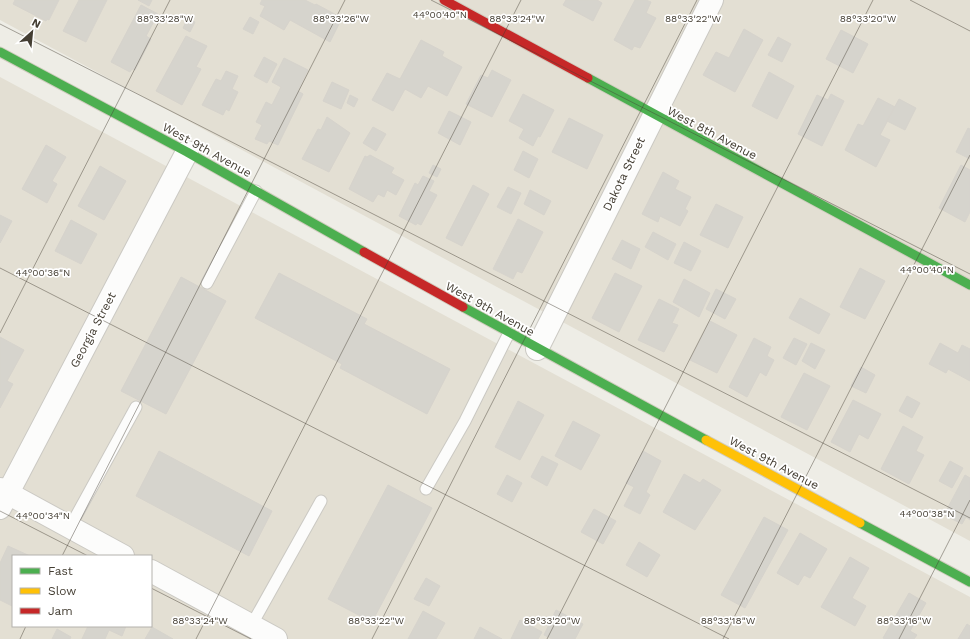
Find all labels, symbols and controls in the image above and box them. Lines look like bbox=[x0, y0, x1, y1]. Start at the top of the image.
text: 44°00'40"N bbox=[413, 9, 467, 20]
north arrow bbox=[12, 12, 52, 52]
text: 88°33'28"W bbox=[137, 13, 194, 24]
text: 88°33'26"W bbox=[313, 13, 370, 24]
text: 88°33'24"W bbox=[489, 13, 545, 24]
text: 88°33'22"W bbox=[665, 13, 721, 24]
text: 88°33'20"W bbox=[840, 13, 897, 24]
text: N bbox=[30, 16, 43, 31]
street label: West 8th Avenue bbox=[665, 103, 759, 163]
street label: West 9th Avenue bbox=[160, 120, 254, 180]
street label: Dakota Street bbox=[600, 135, 648, 213]
text: 44°00'40"N bbox=[900, 264, 954, 275]
text: 44°00'36"N bbox=[16, 267, 70, 278]
street label: West 9th Avenue bbox=[443, 279, 537, 339]
street label: Georgia Street bbox=[67, 290, 119, 370]
street label: West 9th Avenue bbox=[727, 433, 821, 493]
text: 44°00'38"N bbox=[900, 508, 954, 519]
text: 44°00'34"N bbox=[16, 510, 70, 521]
legend bbox=[12, 555, 152, 627]
text: Fast bbox=[48, 564, 73, 578]
text: Slow bbox=[48, 584, 76, 598]
text: Jam bbox=[48, 604, 73, 618]
text: 88°33'24"W bbox=[172, 615, 228, 626]
text: 88°33'22"W bbox=[348, 615, 404, 626]
text: 88°33'20"W bbox=[524, 615, 581, 626]
text: 88°33'18"W bbox=[701, 615, 756, 626]
text: 88°33'16"W bbox=[877, 615, 932, 626]

